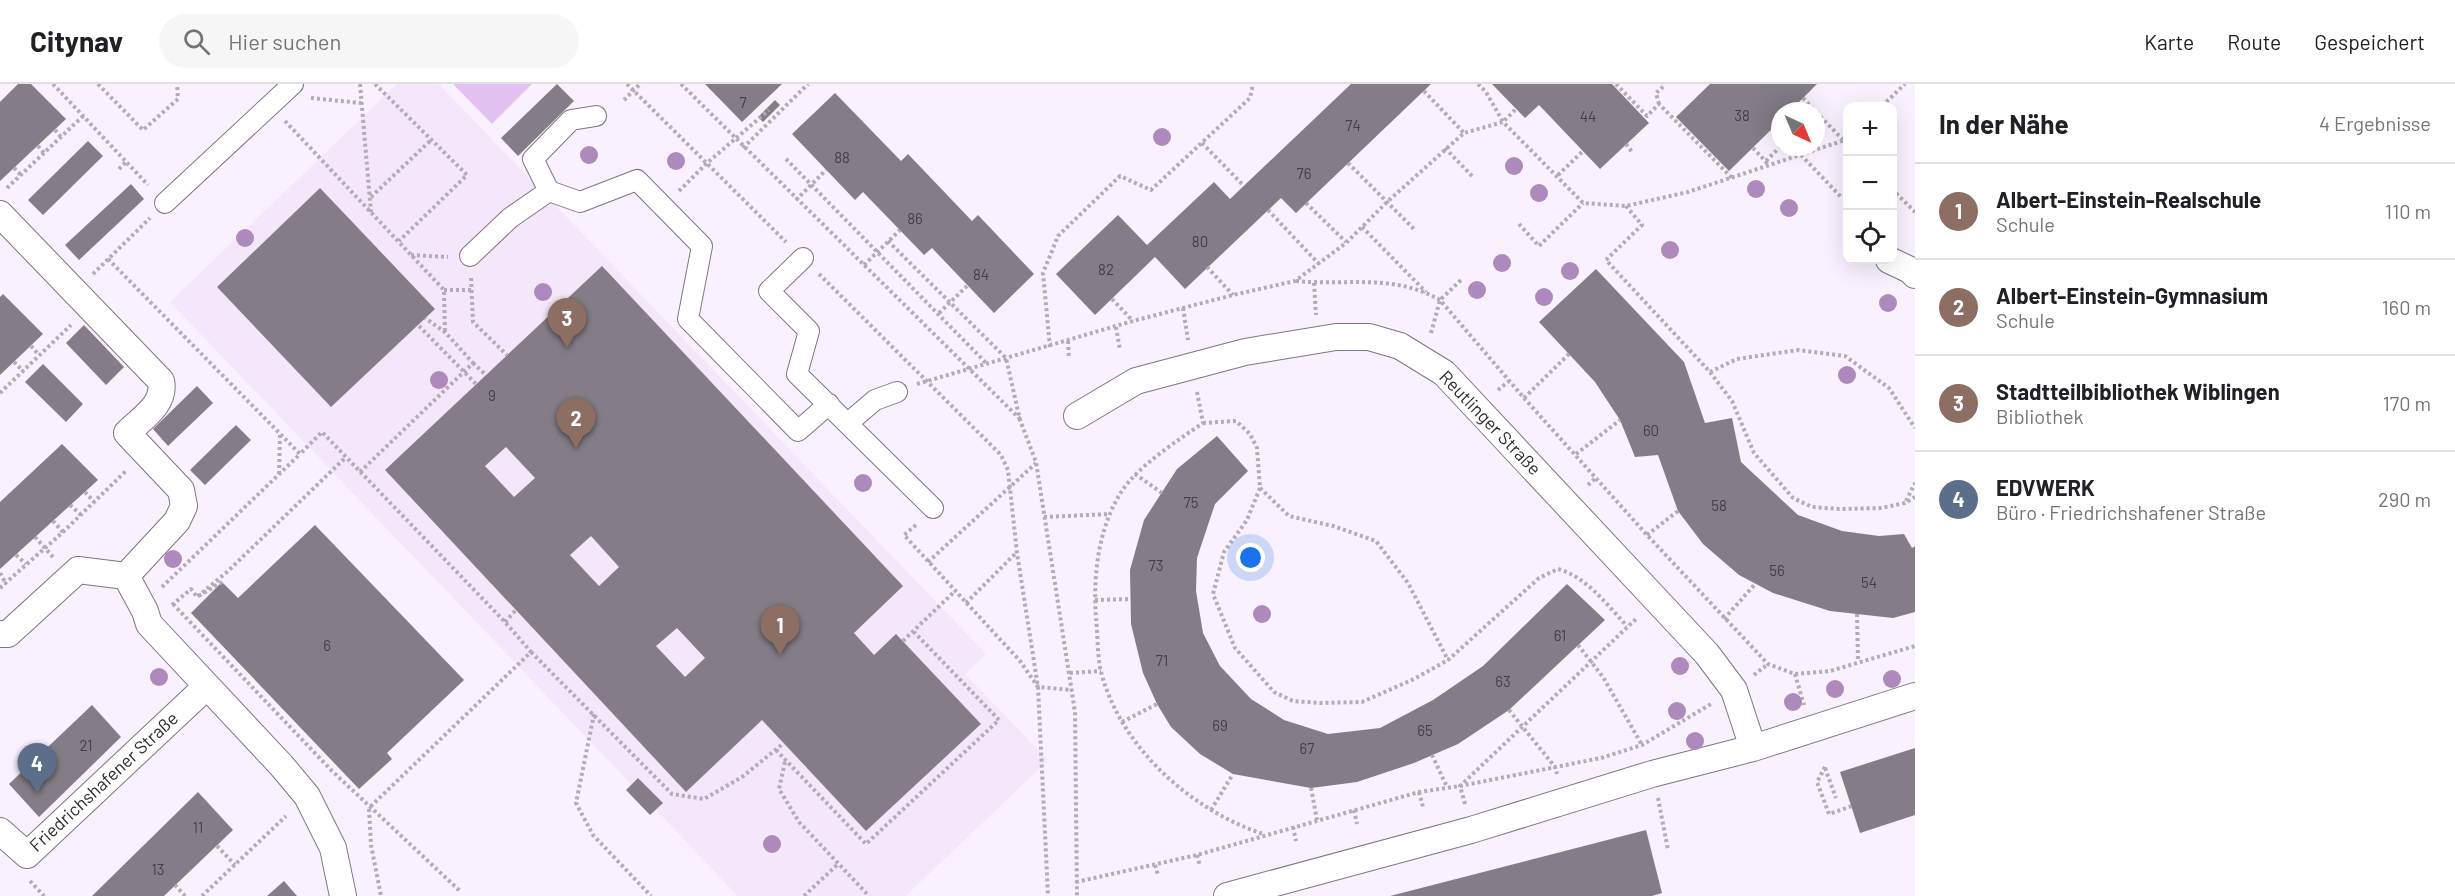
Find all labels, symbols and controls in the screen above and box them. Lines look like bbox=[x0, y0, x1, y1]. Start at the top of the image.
search box bbox=[159, 14, 579, 68]
text: Citynav bbox=[30, 24, 123, 58]
icon: search bbox=[180, 25, 213, 58]
text: Hier suchen bbox=[228, 28, 341, 54]
text: Karte bbox=[2144, 29, 2194, 54]
text: Route bbox=[2227, 29, 2281, 54]
text: Gespeichert bbox=[2314, 29, 2425, 54]
house number: 7 bbox=[739, 93, 747, 111]
north arrow bbox=[1771, 102, 1825, 156]
map controls bbox=[1843, 102, 1897, 264]
button: + bbox=[1843, 102, 1897, 156]
house number: 38 bbox=[1734, 106, 1750, 124]
house number: 44 bbox=[1580, 107, 1596, 125]
text: In der Nähe bbox=[1939, 108, 2069, 139]
text: 4 Ergebnisse bbox=[2319, 111, 2431, 135]
house number: 74 bbox=[1345, 116, 1361, 134]
house number: 88 bbox=[834, 148, 850, 166]
button: − bbox=[1843, 156, 1897, 210]
house number: 76 bbox=[1297, 164, 1311, 182]
text: Albert-Einstein-Realschule bbox=[1996, 186, 2261, 212]
text: 1 bbox=[1955, 199, 1962, 223]
text: 110 m bbox=[2385, 199, 2431, 223]
house number: 86 bbox=[907, 209, 923, 227]
button: locate bbox=[1843, 210, 1897, 264]
text: Schule bbox=[1996, 212, 2055, 236]
house number: 80 bbox=[1192, 232, 1208, 250]
house number: 82 bbox=[1098, 260, 1114, 278]
house number: 84 bbox=[973, 265, 989, 283]
text: Albert-Einstein-Gymnasium bbox=[1996, 282, 2268, 308]
text: 2 bbox=[1953, 295, 1964, 319]
text: 160 m bbox=[2382, 295, 2431, 319]
pin: 3 bbox=[548, 298, 586, 348]
text: Schule bbox=[1996, 308, 2055, 332]
street label: Reutlinger Straße bbox=[1435, 365, 1546, 479]
text: Stadtteilbibliothek Wiblingen bbox=[1996, 378, 2280, 404]
house number: 9 bbox=[488, 386, 496, 404]
text: 3 bbox=[1953, 391, 1964, 415]
text: 170 m bbox=[2383, 391, 2431, 415]
pin: 2 bbox=[556, 398, 596, 448]
text: Bibliothek bbox=[1996, 404, 2084, 428]
house number: 60 bbox=[1643, 421, 1659, 439]
text: EDVWERK bbox=[1996, 474, 2095, 500]
text: 4 bbox=[1952, 487, 1965, 511]
text: 290 m bbox=[2378, 487, 2431, 511]
house number: 75 bbox=[1184, 493, 1198, 511]
house number: 58 bbox=[1711, 496, 1727, 514]
text: Büro · Friedrichshafener Straße bbox=[1996, 500, 2266, 524]
your location bbox=[1236, 543, 1265, 572]
house number: 73 bbox=[1149, 556, 1163, 574]
house number: 56 bbox=[1769, 561, 1785, 579]
house number: 54 bbox=[1861, 573, 1877, 591]
pin: 1 bbox=[760, 606, 800, 655]
house number: 61 bbox=[1554, 626, 1566, 644]
house number: 6 bbox=[323, 636, 331, 654]
house number: 71 bbox=[1156, 651, 1168, 669]
house number: 63 bbox=[1495, 672, 1511, 690]
street label: Friedrichshafener Straße bbox=[24, 707, 182, 856]
house number: 69 bbox=[1212, 716, 1228, 734]
house number: 65 bbox=[1417, 721, 1433, 739]
house number: 21 bbox=[79, 736, 93, 754]
house number: 67 bbox=[1300, 739, 1314, 757]
pin: 4 bbox=[18, 744, 57, 793]
house number: 11 bbox=[193, 818, 203, 836]
house number: 13 bbox=[152, 860, 164, 878]

